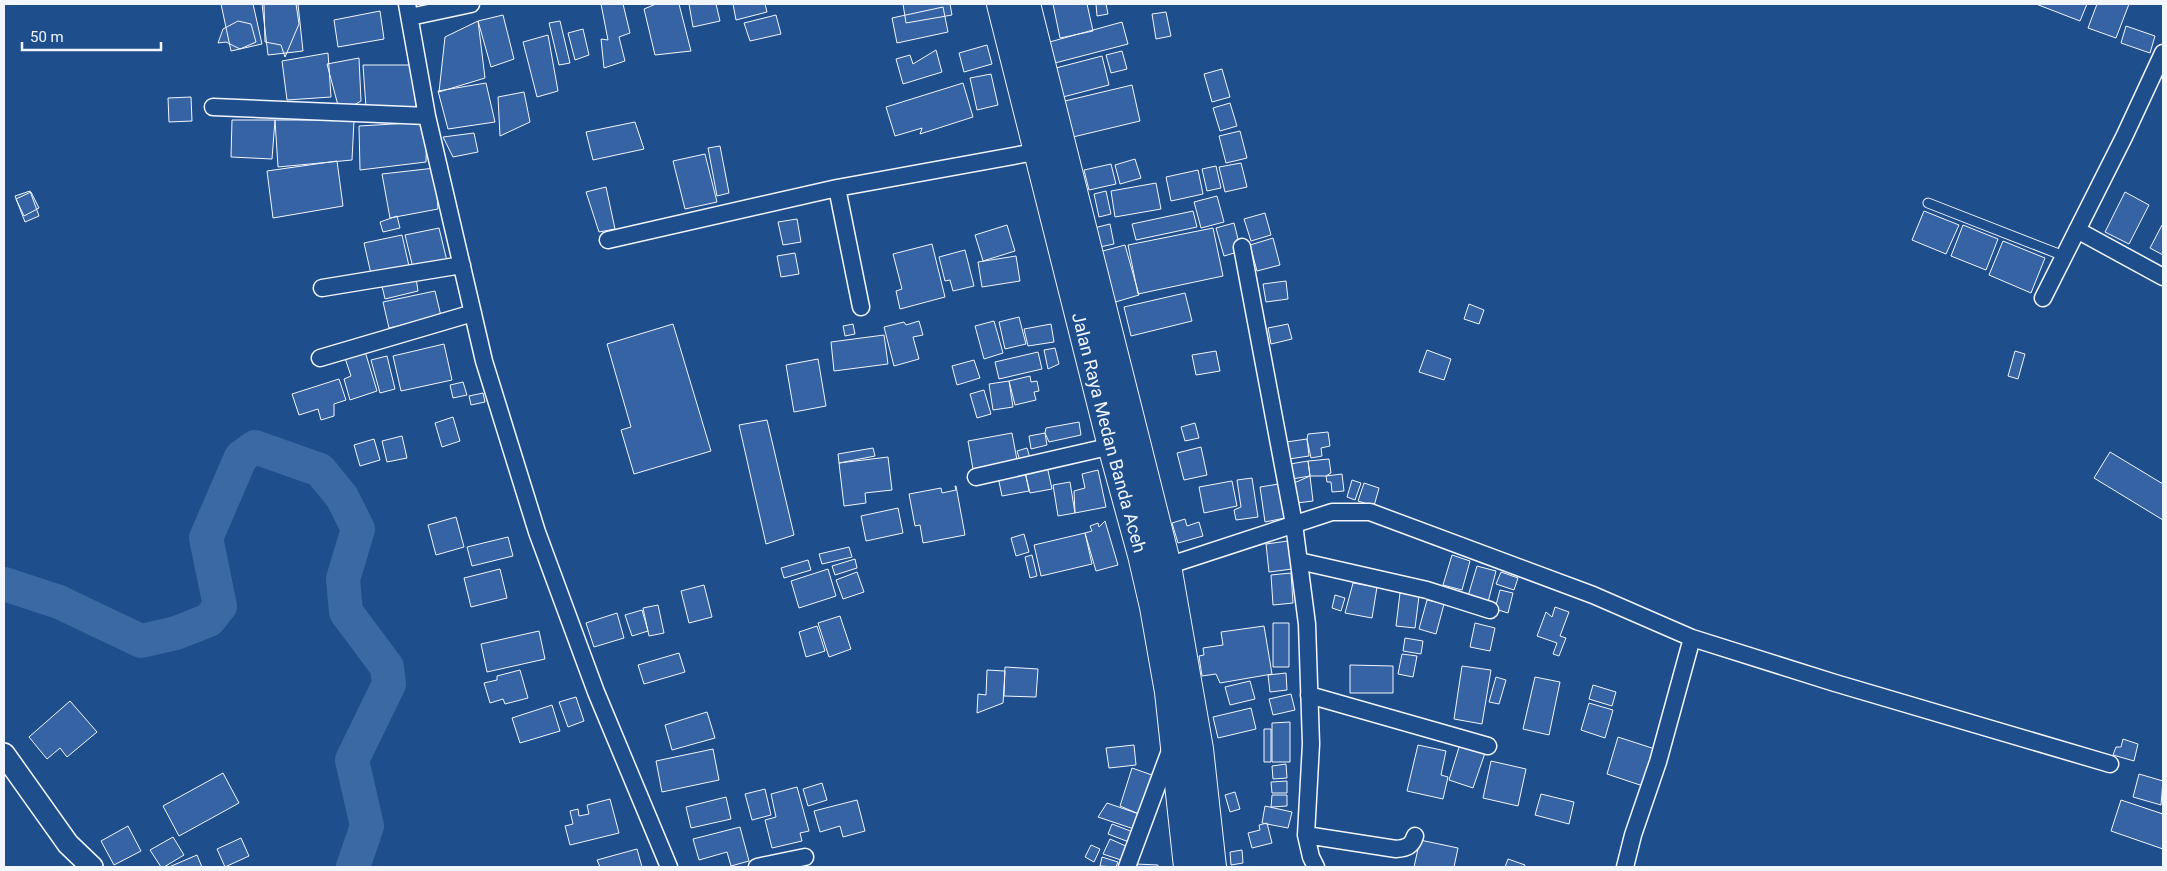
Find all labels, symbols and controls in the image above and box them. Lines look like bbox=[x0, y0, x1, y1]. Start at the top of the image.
scale bar bbox=[22, 20, 161, 52]
text: 50 m bbox=[30, 28, 64, 46]
street label: Jalan Raya Medan Banda Aceh bbox=[1068, 310, 1151, 555]

